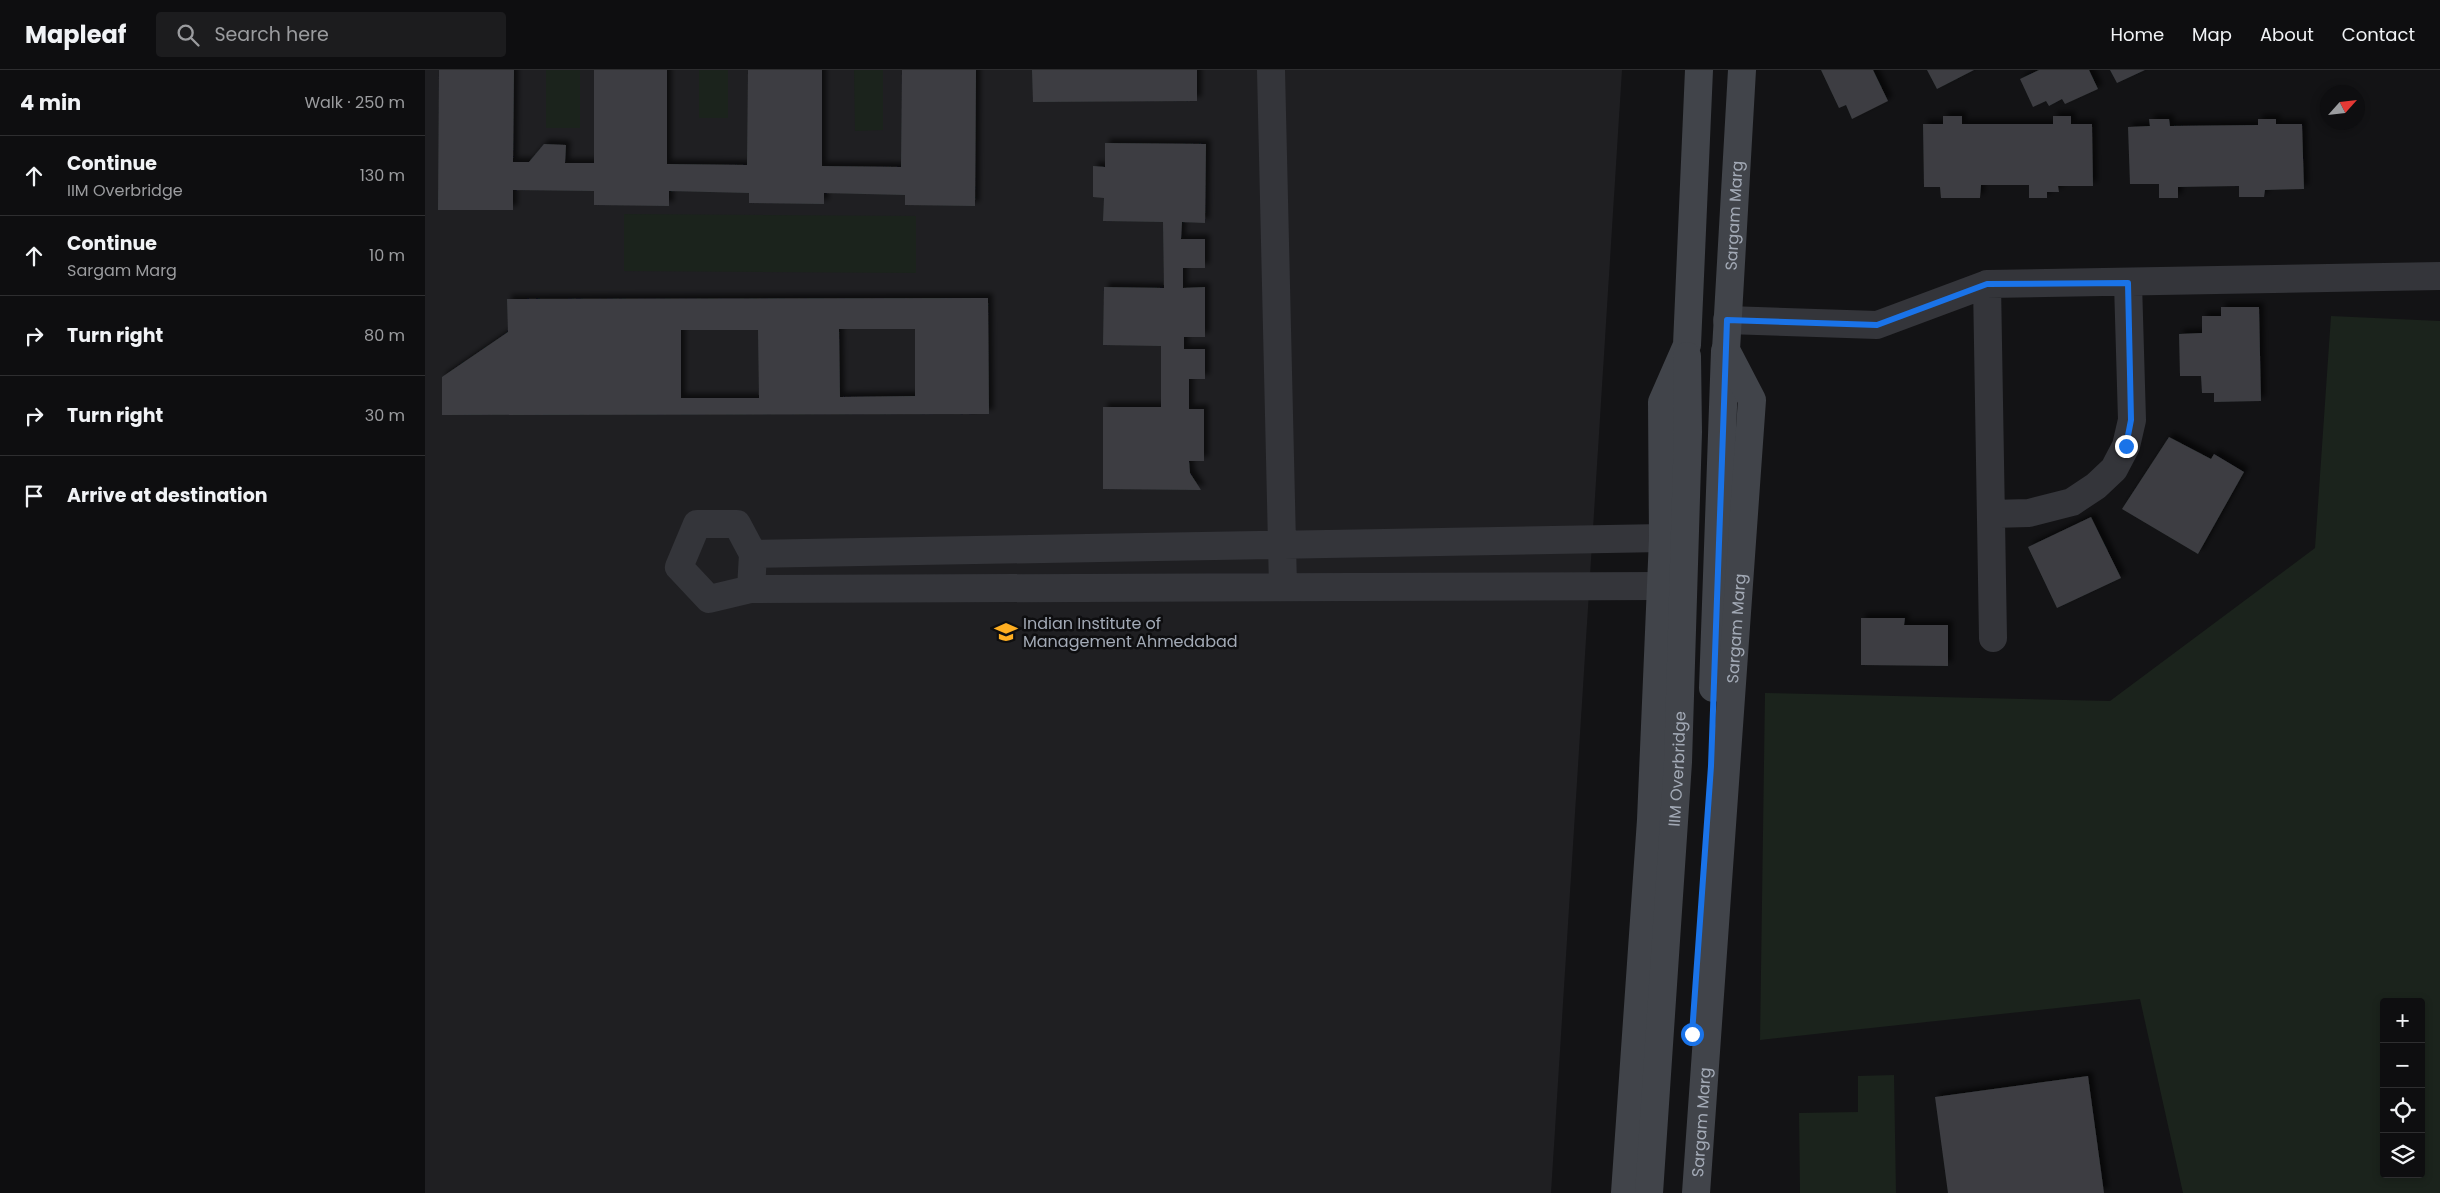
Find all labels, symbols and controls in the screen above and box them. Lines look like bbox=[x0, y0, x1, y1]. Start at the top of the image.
search box bbox=[156, 12, 506, 57]
text: Mapleaf bbox=[25, 18, 126, 51]
icon: search bbox=[174, 21, 202, 49]
text: Search here bbox=[214, 21, 329, 48]
text: Home bbox=[2110, 22, 2164, 47]
text: Map bbox=[2192, 22, 2232, 47]
text: About bbox=[2260, 22, 2314, 47]
text: Contact bbox=[2342, 22, 2415, 47]
north arrow bbox=[2320, 85, 2365, 130]
text: 4 min bbox=[20, 88, 81, 117]
text: Walk · 250 m bbox=[304, 91, 405, 114]
text: Continue bbox=[67, 150, 157, 177]
street label: Sargam Marg bbox=[1719, 160, 1748, 271]
icon: ahead bbox=[20, 162, 48, 190]
text: 130 m bbox=[360, 164, 405, 187]
text: IIM Overbridge bbox=[67, 179, 183, 202]
text: Continue bbox=[67, 230, 157, 257]
icon: ahead bbox=[20, 242, 48, 270]
text: 10 m bbox=[369, 244, 405, 267]
text: Sargam Marg bbox=[67, 259, 177, 282]
icon: right bbox=[20, 322, 48, 350]
text: Turn right bbox=[67, 322, 163, 349]
text: 80 m bbox=[364, 324, 405, 347]
icon: right bbox=[20, 402, 48, 430]
text: Turn right bbox=[67, 402, 163, 429]
text: 30 m bbox=[365, 404, 405, 427]
route end bbox=[2115, 435, 2138, 458]
icon: arrive bbox=[20, 482, 48, 510]
text: Arrive at destination bbox=[67, 482, 268, 509]
street label: Sargam Marg bbox=[1721, 573, 1751, 684]
place label: Indian Institute of Management Ahmedabad bbox=[1023, 612, 1238, 653]
school or university icon: Indian Institute of Management Ahmedabad bbox=[993, 619, 1019, 645]
street label: IIM Overbridge bbox=[1662, 711, 1691, 827]
map controls bbox=[2380, 998, 2425, 1178]
button: + bbox=[2380, 998, 2425, 1043]
route start bbox=[1681, 1023, 1704, 1046]
button: − bbox=[2380, 1043, 2425, 1088]
street label: Sargam Marg bbox=[1686, 1066, 1716, 1178]
button: locate bbox=[2380, 1088, 2425, 1133]
button: layers bbox=[2380, 1133, 2425, 1178]

